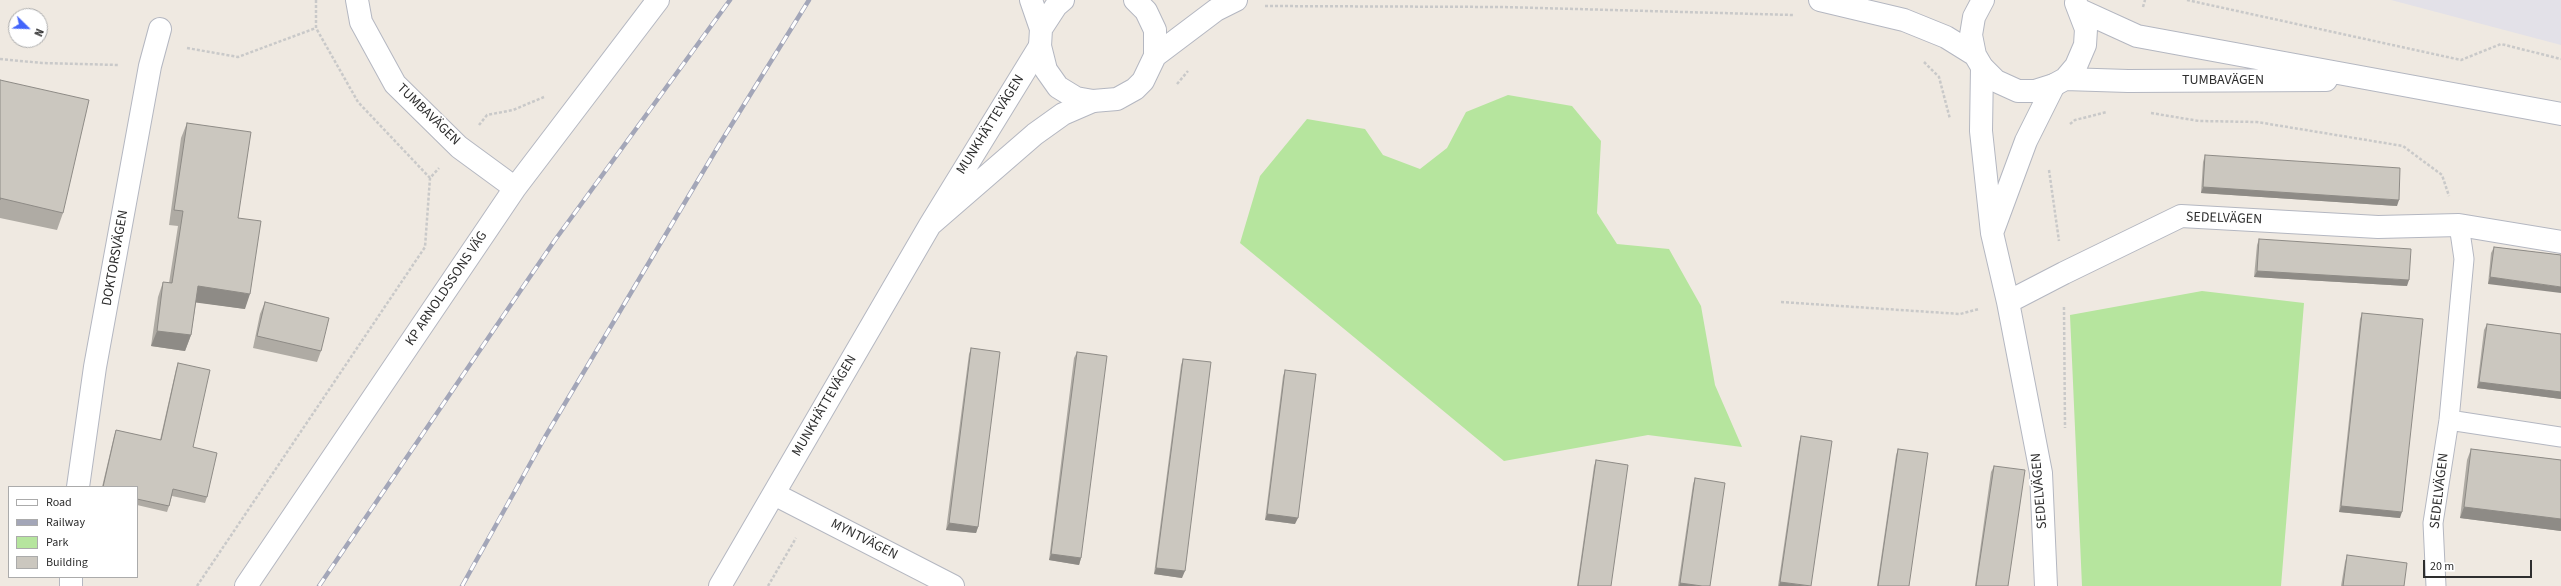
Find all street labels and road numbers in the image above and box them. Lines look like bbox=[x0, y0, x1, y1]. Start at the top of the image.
street label: MUNKHÄTTEVÄGEN bbox=[954, 72, 1028, 178]
street label: TUMBAVÄGEN bbox=[2182, 73, 2264, 89]
street label: TUMBAVÄGEN bbox=[393, 81, 463, 149]
street label: DOKTORSVÄGEN bbox=[99, 209, 133, 307]
street label: SEDELVÄGEN bbox=[2186, 209, 2262, 229]
street label: KP ARNOLDSSONS VÄG bbox=[402, 228, 492, 350]
street label: MUNKHÄTTEVÄGEN bbox=[789, 352, 861, 460]
street label: SEDELVÄGEN bbox=[2028, 452, 2052, 530]
street label: SEDELVÄGEN bbox=[2427, 452, 2453, 530]
street label: MYNTVÄGEN bbox=[828, 516, 900, 564]

